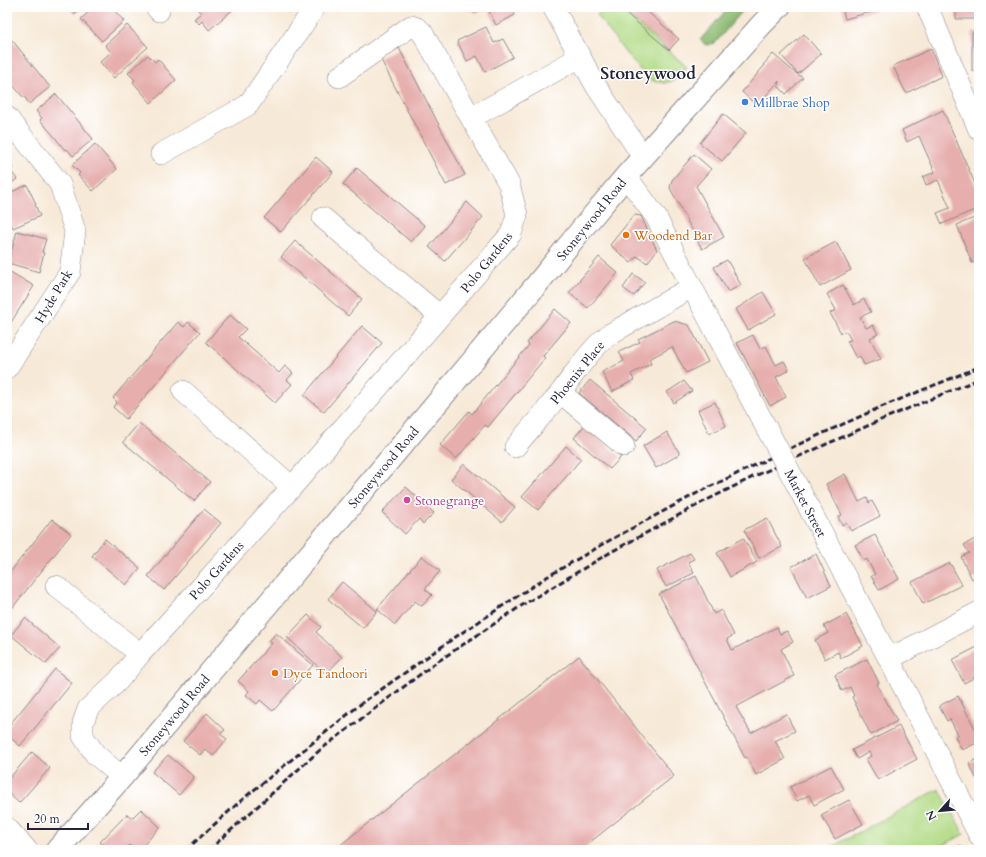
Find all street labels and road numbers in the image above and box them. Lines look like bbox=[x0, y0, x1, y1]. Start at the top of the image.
street label: Stoneywood Road bbox=[553, 175, 631, 265]
street label: Polo Gardens bbox=[457, 228, 517, 297]
street label: Hyde Park bbox=[31, 267, 77, 326]
street label: Phoenix Place bbox=[546, 337, 609, 408]
street label: Stoneywood Road bbox=[344, 423, 423, 512]
street label: Market Street bbox=[780, 466, 831, 541]
street label: Polo Gardens bbox=[185, 537, 248, 604]
street label: Stoneywood Road bbox=[135, 671, 214, 760]

